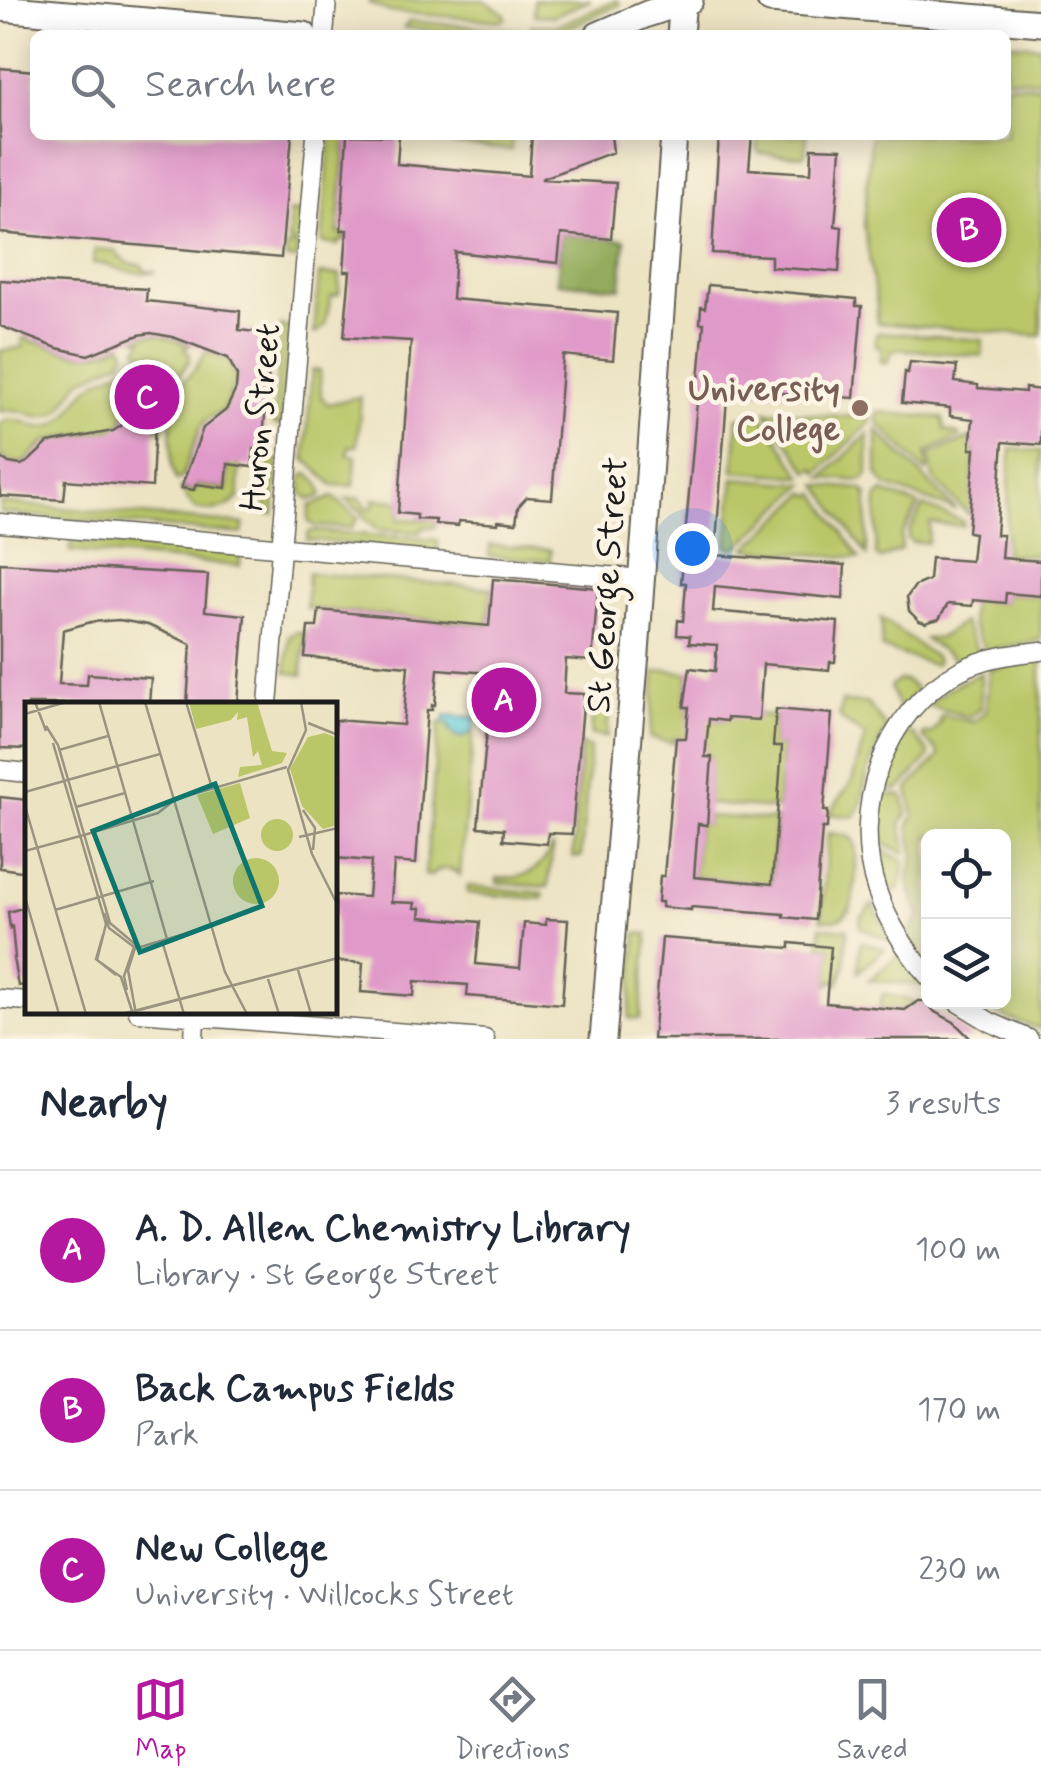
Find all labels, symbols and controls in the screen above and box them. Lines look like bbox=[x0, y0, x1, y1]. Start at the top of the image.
search box bbox=[30, 30, 1011, 140]
icon: search bbox=[65, 58, 120, 113]
text: Search here bbox=[145, 61, 336, 110]
pin: B bbox=[936, 192, 1002, 268]
street label: Huron Street bbox=[230, 321, 292, 513]
pin: C bbox=[114, 360, 180, 434]
place label: University College bbox=[688, 367, 841, 454]
marker: University College bbox=[849, 397, 871, 419]
street label: St George Street bbox=[576, 456, 644, 715]
your location bbox=[667, 523, 718, 574]
pin: A bbox=[472, 662, 536, 738]
inset map bbox=[25, 702, 338, 1014]
map controls bbox=[921, 829, 1011, 1009]
button: locate bbox=[921, 829, 1011, 919]
button: layers bbox=[921, 919, 1011, 1009]
text: Nearby bbox=[40, 1077, 168, 1132]
text: 3 results bbox=[885, 1083, 1001, 1125]
text: A. D. Allen Chemistry Library bbox=[135, 1205, 631, 1254]
text: A bbox=[62, 1229, 83, 1271]
text: 100 m bbox=[915, 1229, 1001, 1271]
text: Library · St George Street bbox=[135, 1254, 499, 1296]
text: Back Campus Fields bbox=[135, 1365, 455, 1414]
text: B bbox=[62, 1389, 83, 1431]
text: 170 m bbox=[917, 1389, 1001, 1431]
text: Park bbox=[135, 1414, 199, 1456]
text: New College bbox=[135, 1525, 328, 1574]
text: C bbox=[61, 1549, 84, 1591]
text: 230 m bbox=[918, 1549, 1001, 1591]
text: University · Willcocks Street bbox=[135, 1574, 514, 1616]
tab: Map bbox=[133, 1672, 188, 1769]
tab: Directions bbox=[455, 1672, 570, 1769]
tab: Saved bbox=[837, 1672, 908, 1769]

